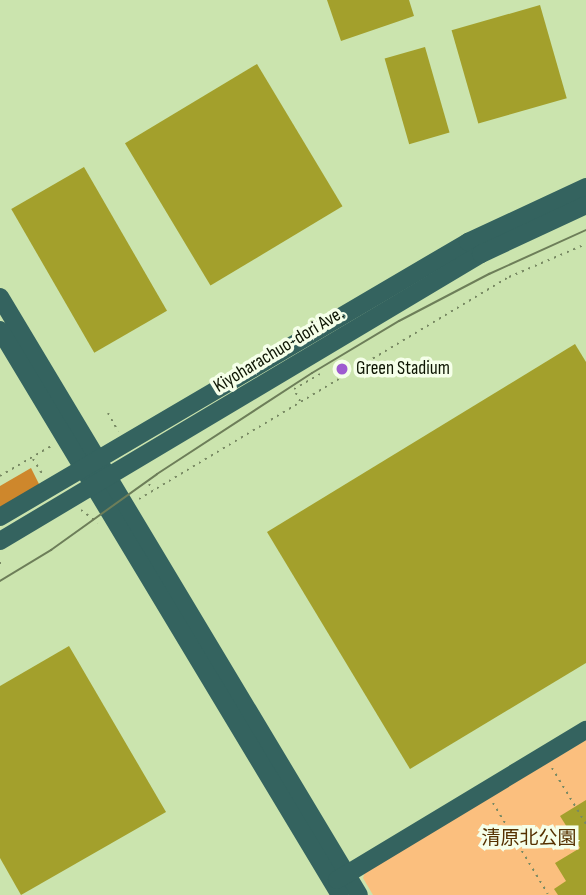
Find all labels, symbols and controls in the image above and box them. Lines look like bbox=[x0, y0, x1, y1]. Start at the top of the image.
street label: Kiyoharachuo-dori Ave. bbox=[210, 302, 348, 398]
place label: Green Stadium bbox=[356, 358, 450, 380]
marker: Green Stadium bbox=[334, 361, 350, 377]
park label: 清原北公園 bbox=[482, 828, 576, 850]

